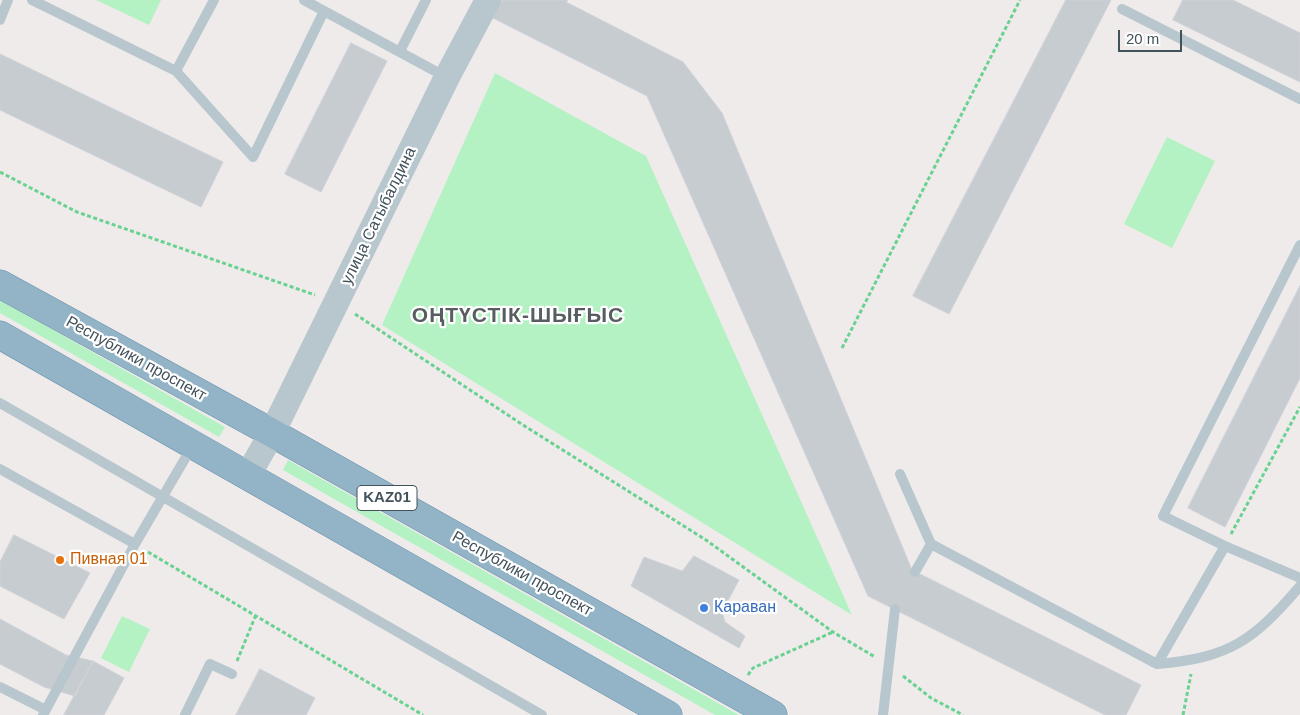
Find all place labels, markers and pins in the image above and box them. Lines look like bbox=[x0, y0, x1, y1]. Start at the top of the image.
place label: Пивная 01 bbox=[70, 550, 148, 570]
marker: Пивная 01 bbox=[54, 554, 66, 566]
place label: Караван bbox=[714, 598, 776, 618]
marker: Караван bbox=[698, 602, 710, 614]

